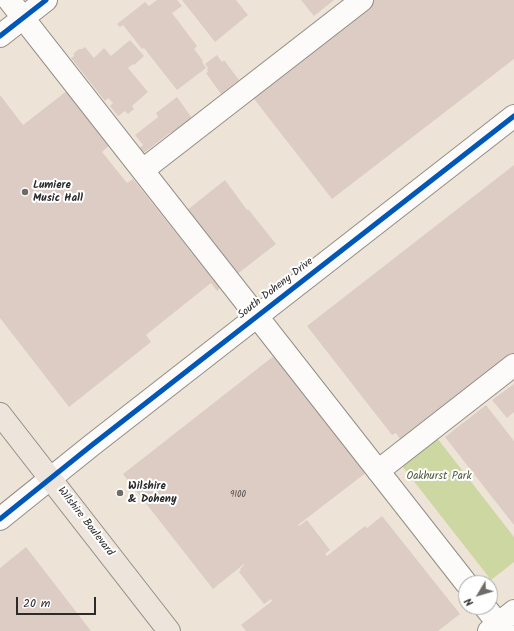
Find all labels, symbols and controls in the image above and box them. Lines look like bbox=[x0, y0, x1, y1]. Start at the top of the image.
place label: Lumiere Music Hall bbox=[33, 179, 83, 205]
marker: Lumiere Music Hall bbox=[20, 187, 30, 197]
street label: South Doheny Drive bbox=[236, 255, 316, 323]
park label: Oakhurst Park bbox=[406, 470, 472, 484]
place label: Wilshire & Doheny bbox=[128, 480, 177, 506]
street label: Wilshire Boulevard bbox=[54, 485, 116, 559]
marker: Wilshire & Doheny bbox=[115, 488, 125, 498]
house number: 9100 bbox=[230, 490, 246, 500]
north arrow bbox=[458, 575, 498, 615]
scale bar bbox=[18, 589, 98, 615]
text: N bbox=[460, 593, 479, 610]
text: 20 m bbox=[23, 594, 50, 613]

